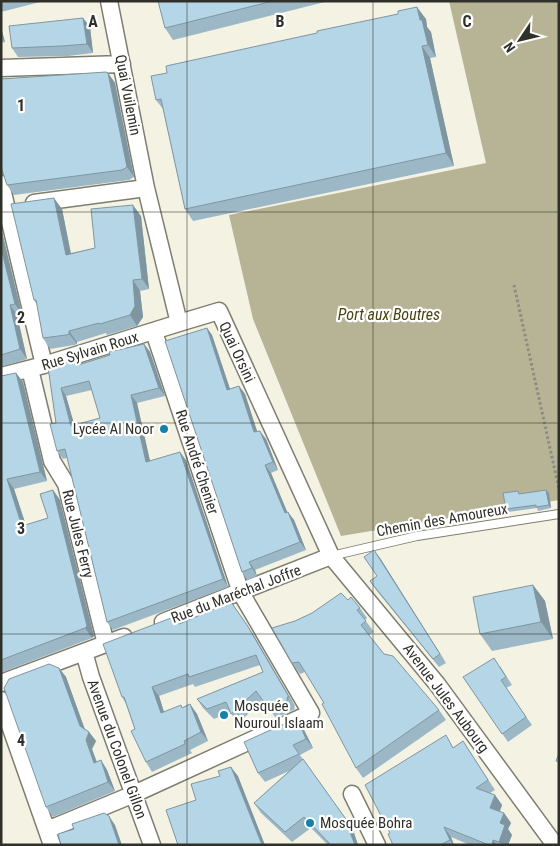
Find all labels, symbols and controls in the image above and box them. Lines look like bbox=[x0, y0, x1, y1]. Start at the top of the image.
text: A bbox=[88, 12, 98, 31]
text: B bbox=[276, 12, 285, 31]
text: C bbox=[462, 12, 472, 31]
north arrow bbox=[495, 15, 545, 65]
text: N bbox=[500, 39, 518, 56]
street label: Quai Vuilemin bbox=[111, 53, 145, 137]
text: 1 bbox=[17, 96, 25, 115]
water label: Port aux Boutres bbox=[338, 305, 440, 324]
text: 2 bbox=[17, 308, 25, 327]
street label: Quai Orsini bbox=[215, 319, 259, 385]
street label: Rue Sylvain Roux bbox=[39, 328, 141, 374]
street label: Rue André Chenier bbox=[172, 407, 223, 517]
place label: Lycée Al Noor bbox=[73, 420, 154, 438]
marker: Lycée Al Noor bbox=[158, 423, 170, 435]
street label: Rue Jules Ferry bbox=[58, 488, 98, 580]
street label: Chemin des Amoureux bbox=[375, 500, 509, 540]
text: 3 bbox=[17, 519, 25, 538]
street label: Rue du Maréchal Joffre bbox=[168, 561, 304, 627]
street label: Avenue Jules Aubourg bbox=[399, 640, 493, 756]
street label: Avenue du Colonel Gillon bbox=[83, 677, 151, 821]
place label: Mosquée Nouroul Islaam bbox=[234, 697, 324, 732]
marker: Mosquée Nouroul Islaam bbox=[218, 709, 230, 721]
text: 4 bbox=[17, 731, 25, 750]
place label: Mosquée Bohra bbox=[320, 814, 412, 832]
marker: Mosquée Bohra bbox=[304, 817, 316, 829]

